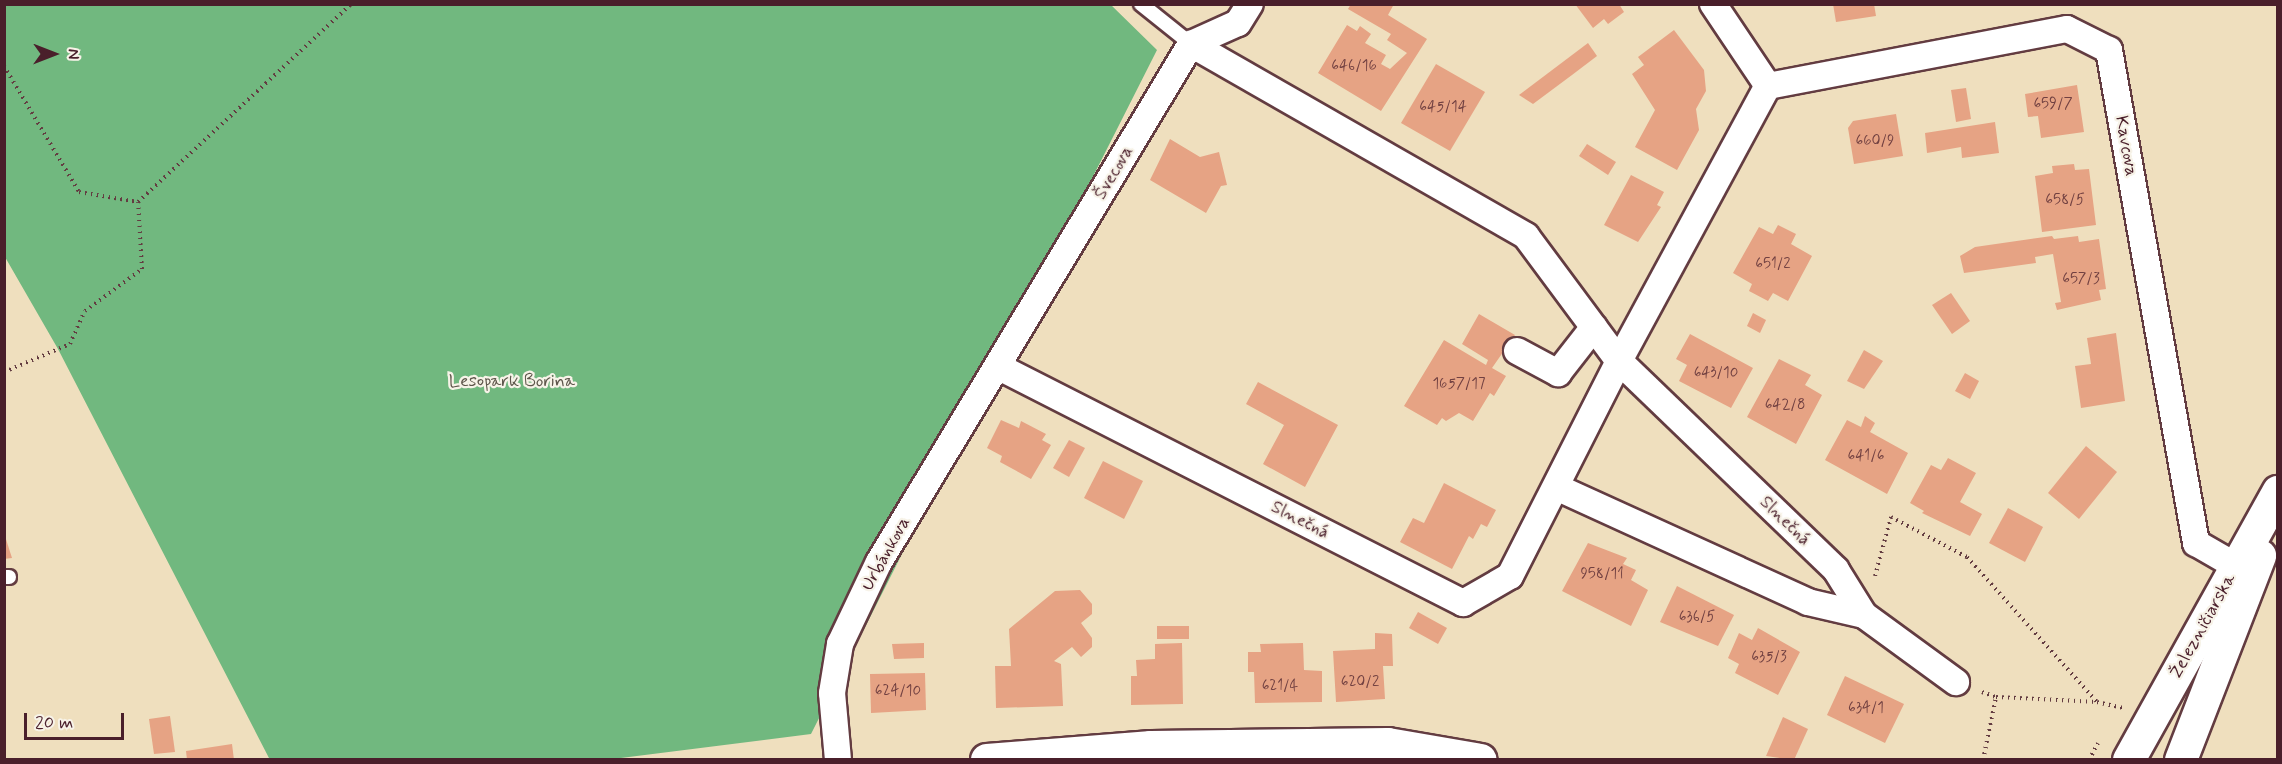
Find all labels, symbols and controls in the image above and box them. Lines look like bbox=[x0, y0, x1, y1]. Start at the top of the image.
north arrow bbox=[24, 24, 84, 84]
text: N bbox=[62, 49, 83, 59]
house number: 646/16 bbox=[1331, 58, 1377, 76]
house number: 659/7 bbox=[2033, 96, 2073, 114]
house number: 645/14 bbox=[1419, 99, 1467, 117]
street label: Kavcova bbox=[2110, 114, 2142, 178]
house number: 660/9 bbox=[1856, 133, 1894, 151]
street label: Švecova bbox=[1090, 142, 1138, 204]
house number: 658/5 bbox=[2045, 192, 2085, 210]
house number: 651/2 bbox=[1755, 256, 1791, 274]
house number: 657/3 bbox=[2062, 271, 2100, 289]
house number: 643/10 bbox=[1694, 365, 1738, 383]
park label: Lesopark Borina bbox=[447, 370, 577, 392]
house number: 1657/17 bbox=[1432, 376, 1486, 394]
house number: 642/8 bbox=[1765, 397, 1805, 415]
house number: 641/6 bbox=[1848, 448, 1884, 466]
street label: Slnečná bbox=[1755, 492, 1815, 550]
street label: Slnečná bbox=[1267, 496, 1333, 544]
street label: Urbánkova bbox=[857, 513, 915, 595]
house number: 958/11 bbox=[1580, 566, 1624, 584]
street label: Železničiarska bbox=[2165, 570, 2241, 682]
house number: 636/5 bbox=[1679, 609, 1715, 627]
house number: 635/3 bbox=[1751, 649, 1787, 667]
house number: 620/2 bbox=[1341, 674, 1379, 692]
house number: 621/4 bbox=[1262, 678, 1298, 696]
house number: 624/10 bbox=[875, 683, 921, 701]
house number: 634/1 bbox=[1848, 700, 1884, 718]
scale bar bbox=[27, 701, 128, 739]
text: 20 m bbox=[35, 711, 73, 735]

